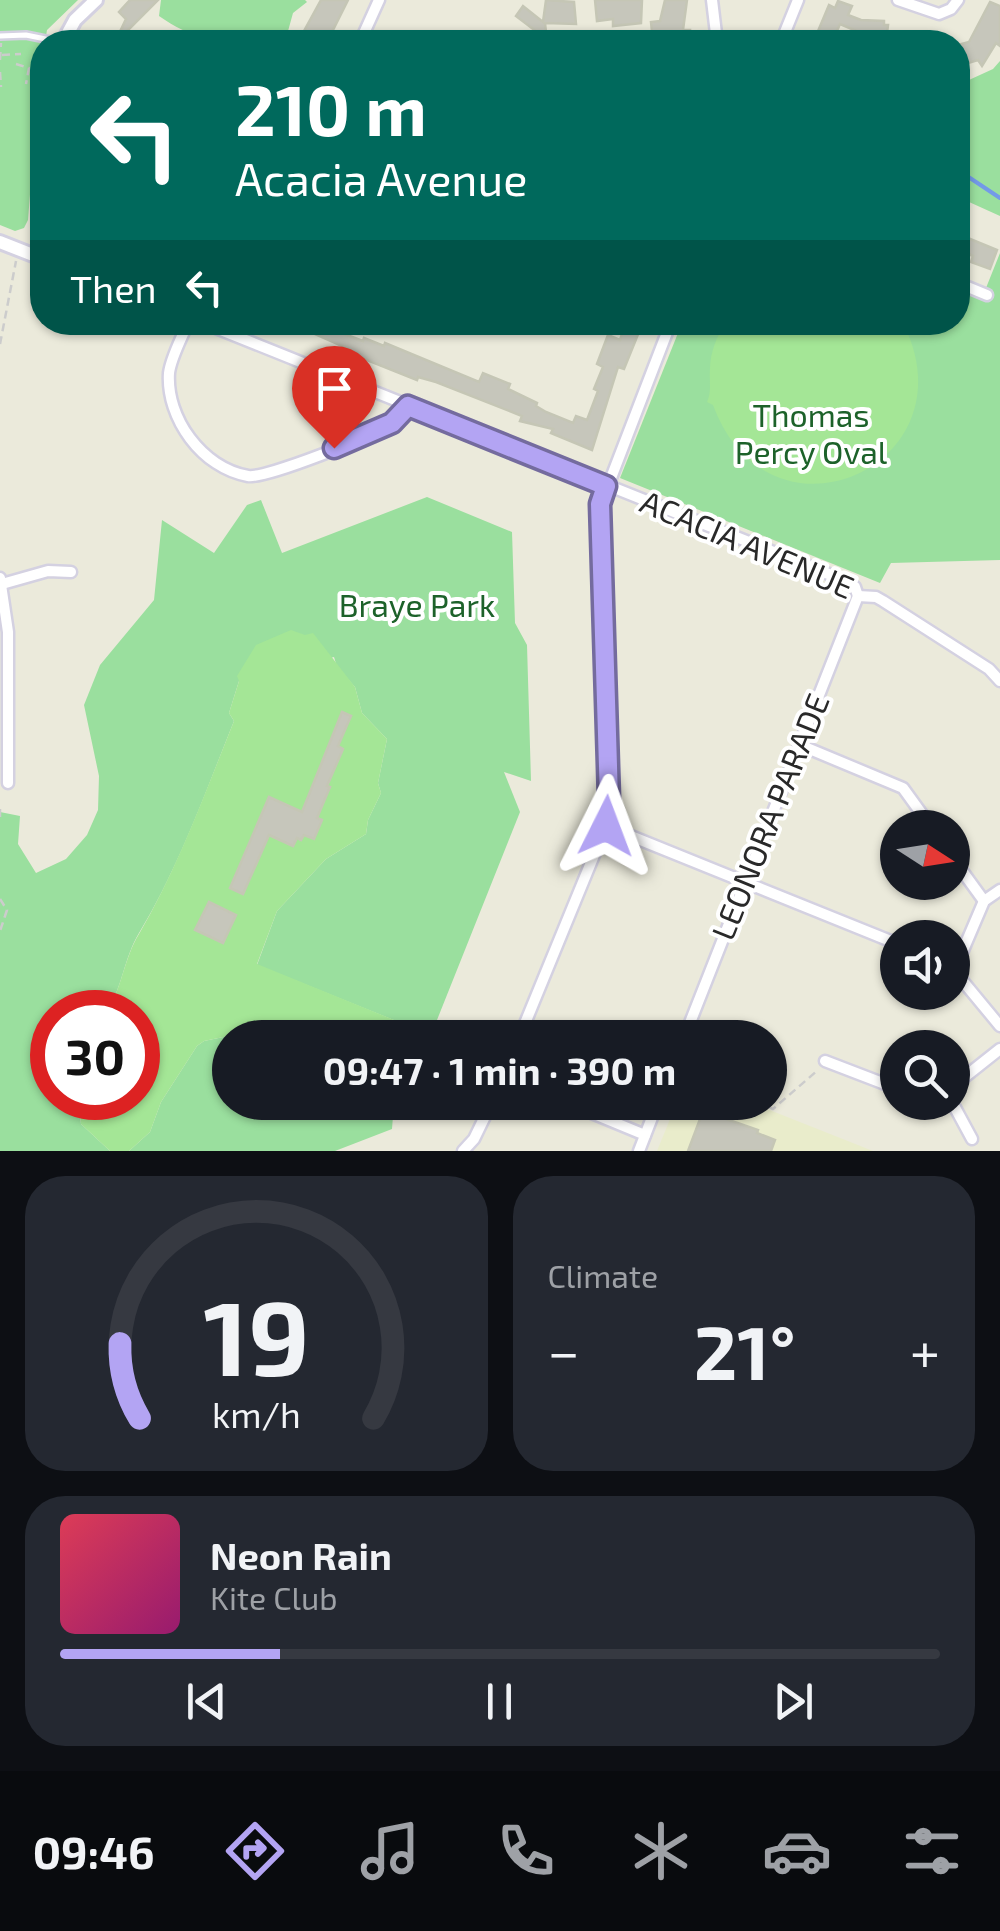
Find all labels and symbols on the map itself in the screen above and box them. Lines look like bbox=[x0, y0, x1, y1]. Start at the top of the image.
pin bbox=[292, 346, 377, 449]
park label: Thomas Percy Oval bbox=[735, 395, 888, 470]
street label: ACACIA AVENUE bbox=[635, 481, 860, 605]
park label: Braye Park bbox=[339, 585, 495, 623]
street label: LEONORA PARADE bbox=[702, 688, 836, 945]
position arrow bbox=[554, 774, 658, 878]
north arrow bbox=[880, 810, 970, 900]
speed limit sign: 30 bbox=[30, 990, 160, 1120]

